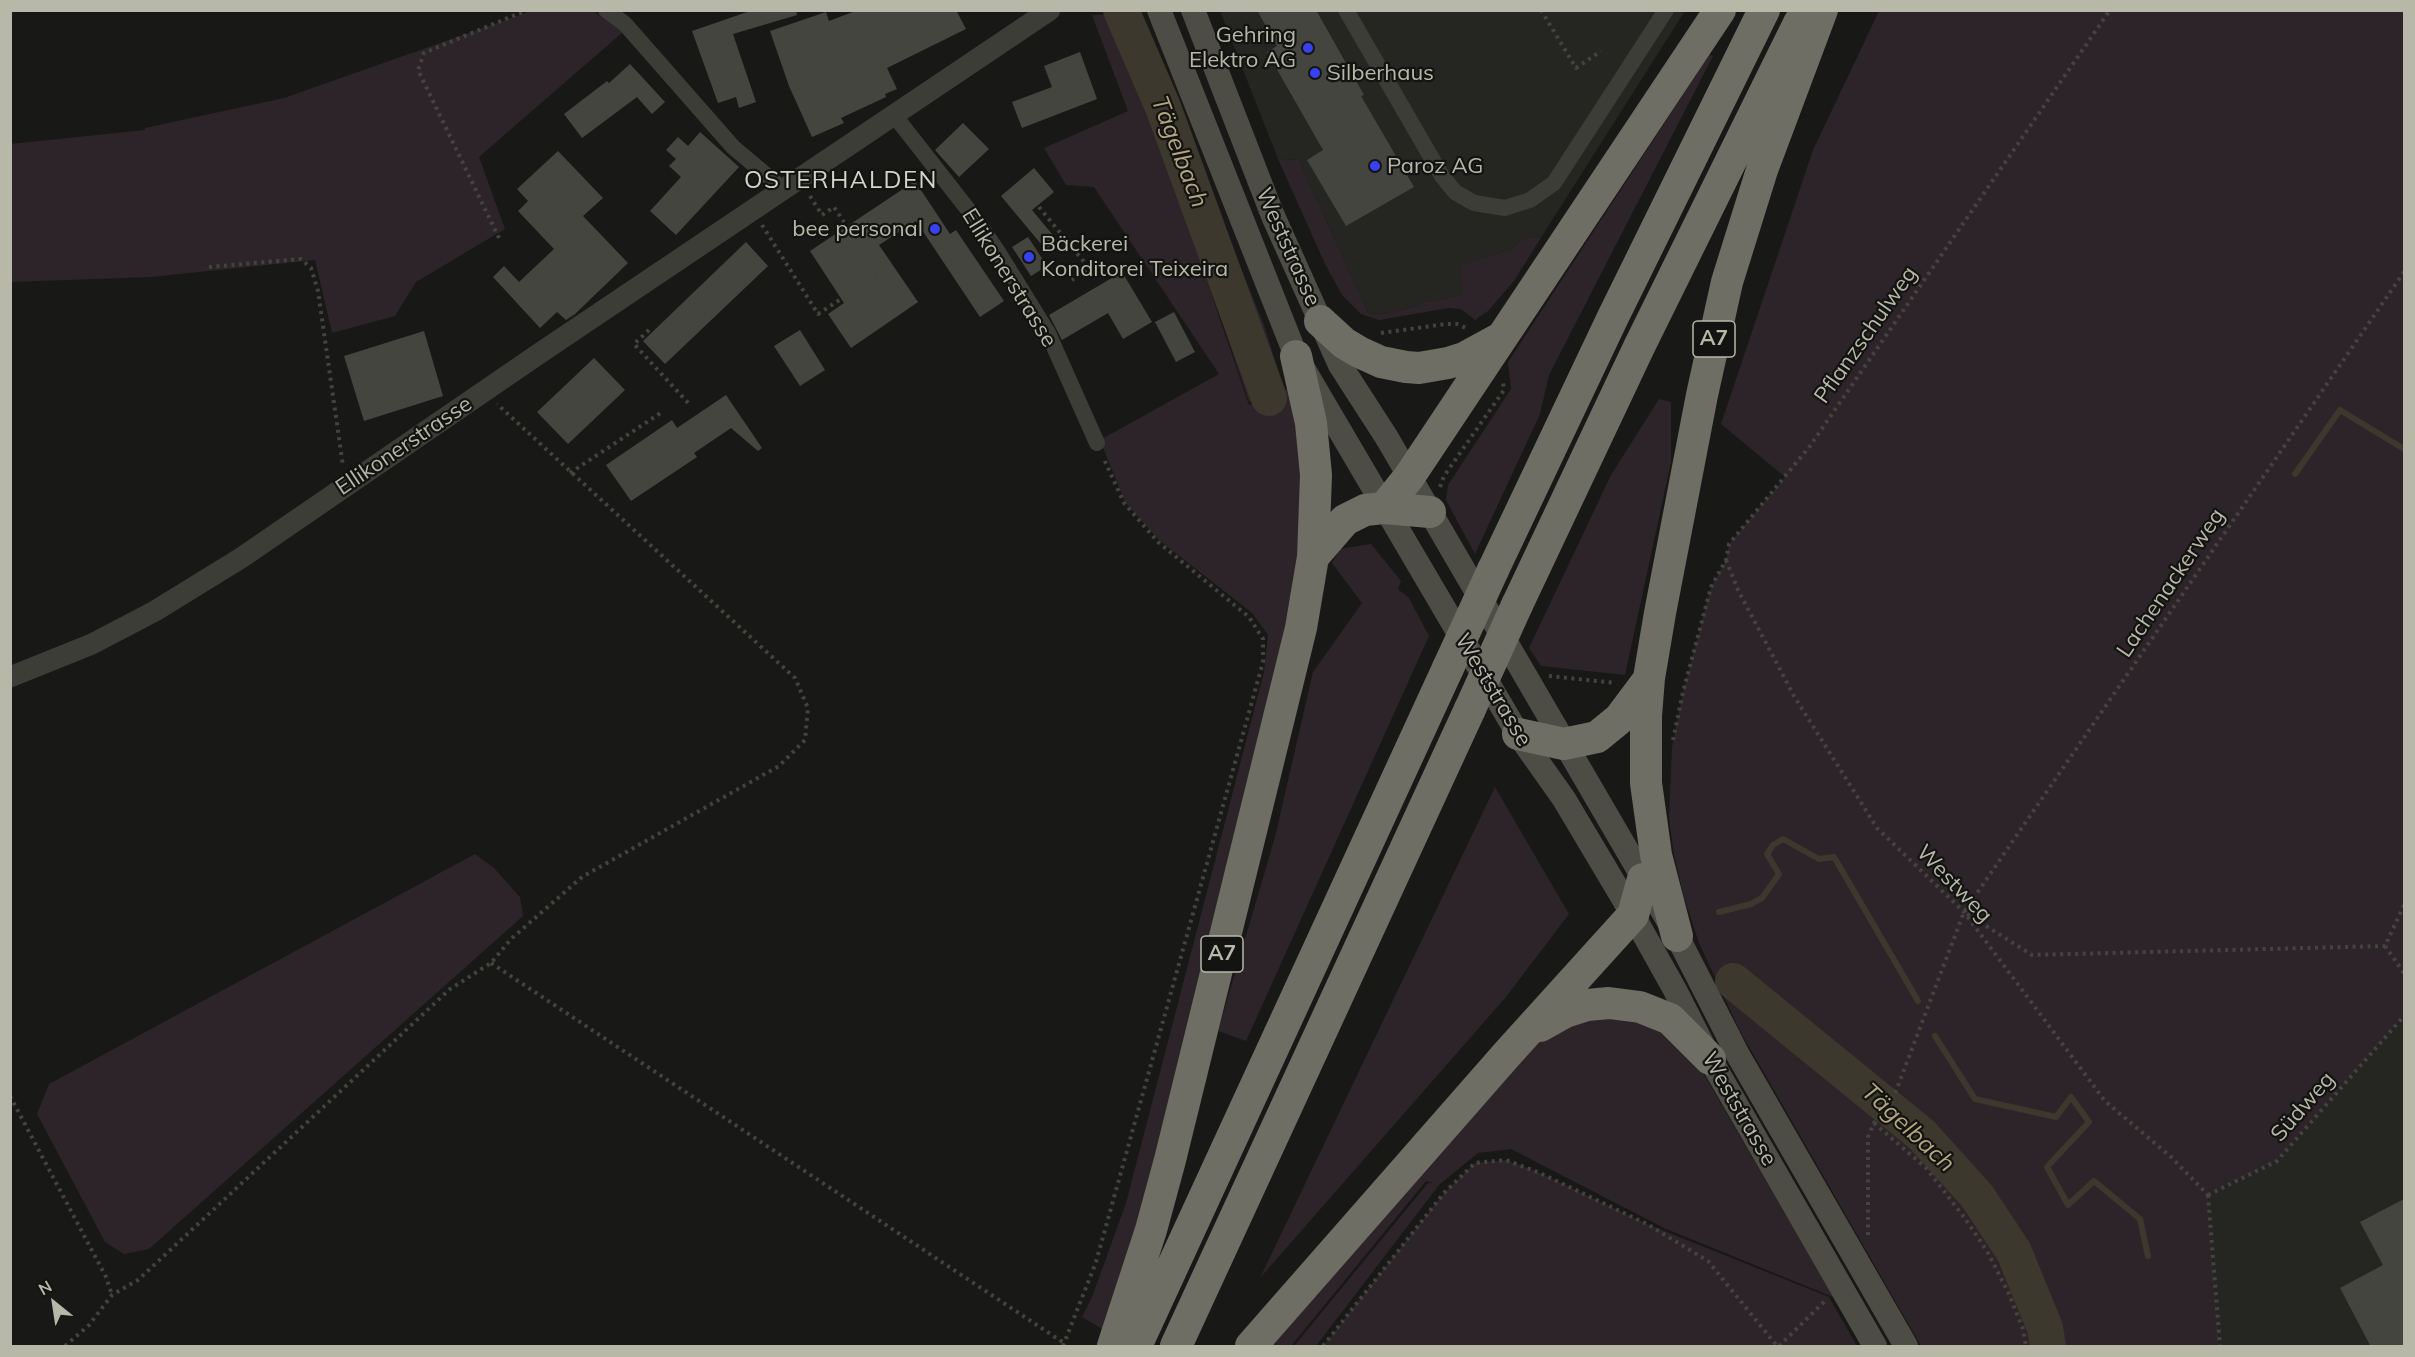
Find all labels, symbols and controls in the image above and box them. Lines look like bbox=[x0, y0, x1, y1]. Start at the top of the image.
place label: Gehring Elektro AG bbox=[1189, 22, 1296, 74]
marker: Gehring Elektro AG bbox=[1301, 41, 1315, 55]
place label: Silberhaus bbox=[1327, 60, 1434, 86]
marker: Silberhaus bbox=[1308, 66, 1322, 80]
water label: Tägelbach bbox=[1145, 92, 1213, 212]
place label: Paroz AG bbox=[1387, 153, 1483, 179]
marker: Paroz AG bbox=[1368, 159, 1382, 173]
district label: OSTERHALDEN bbox=[744, 167, 938, 195]
street label: Weststrasse bbox=[1250, 184, 1326, 310]
street label: Ellikonerstrasse bbox=[956, 204, 1062, 352]
place label: bee personal bbox=[792, 216, 923, 242]
marker: bee personal bbox=[928, 222, 942, 236]
place label: Bäckerei Konditorei Teixeira bbox=[1041, 231, 1228, 282]
marker: Bäckerei Konditorei Teixeira bbox=[1022, 250, 1036, 264]
street label: Pflanzschulweg bbox=[1809, 261, 1923, 409]
road number: A7 bbox=[1693, 321, 1735, 357]
street label: Ellikonerstrasse bbox=[331, 391, 477, 501]
street label: Lachenackerweg bbox=[2111, 504, 2231, 662]
street label: Weststrasse bbox=[1449, 629, 1537, 751]
street label: Westweg bbox=[1910, 840, 1998, 928]
road number: A7 bbox=[1201, 936, 1243, 972]
street label: Weststrasse bbox=[1696, 1047, 1782, 1171]
street label: Südweg bbox=[2266, 1067, 2340, 1147]
water label: Tägelbach bbox=[1855, 1078, 1961, 1178]
north arrow bbox=[24, 1273, 84, 1333]
text: N bbox=[35, 1276, 55, 1299]

